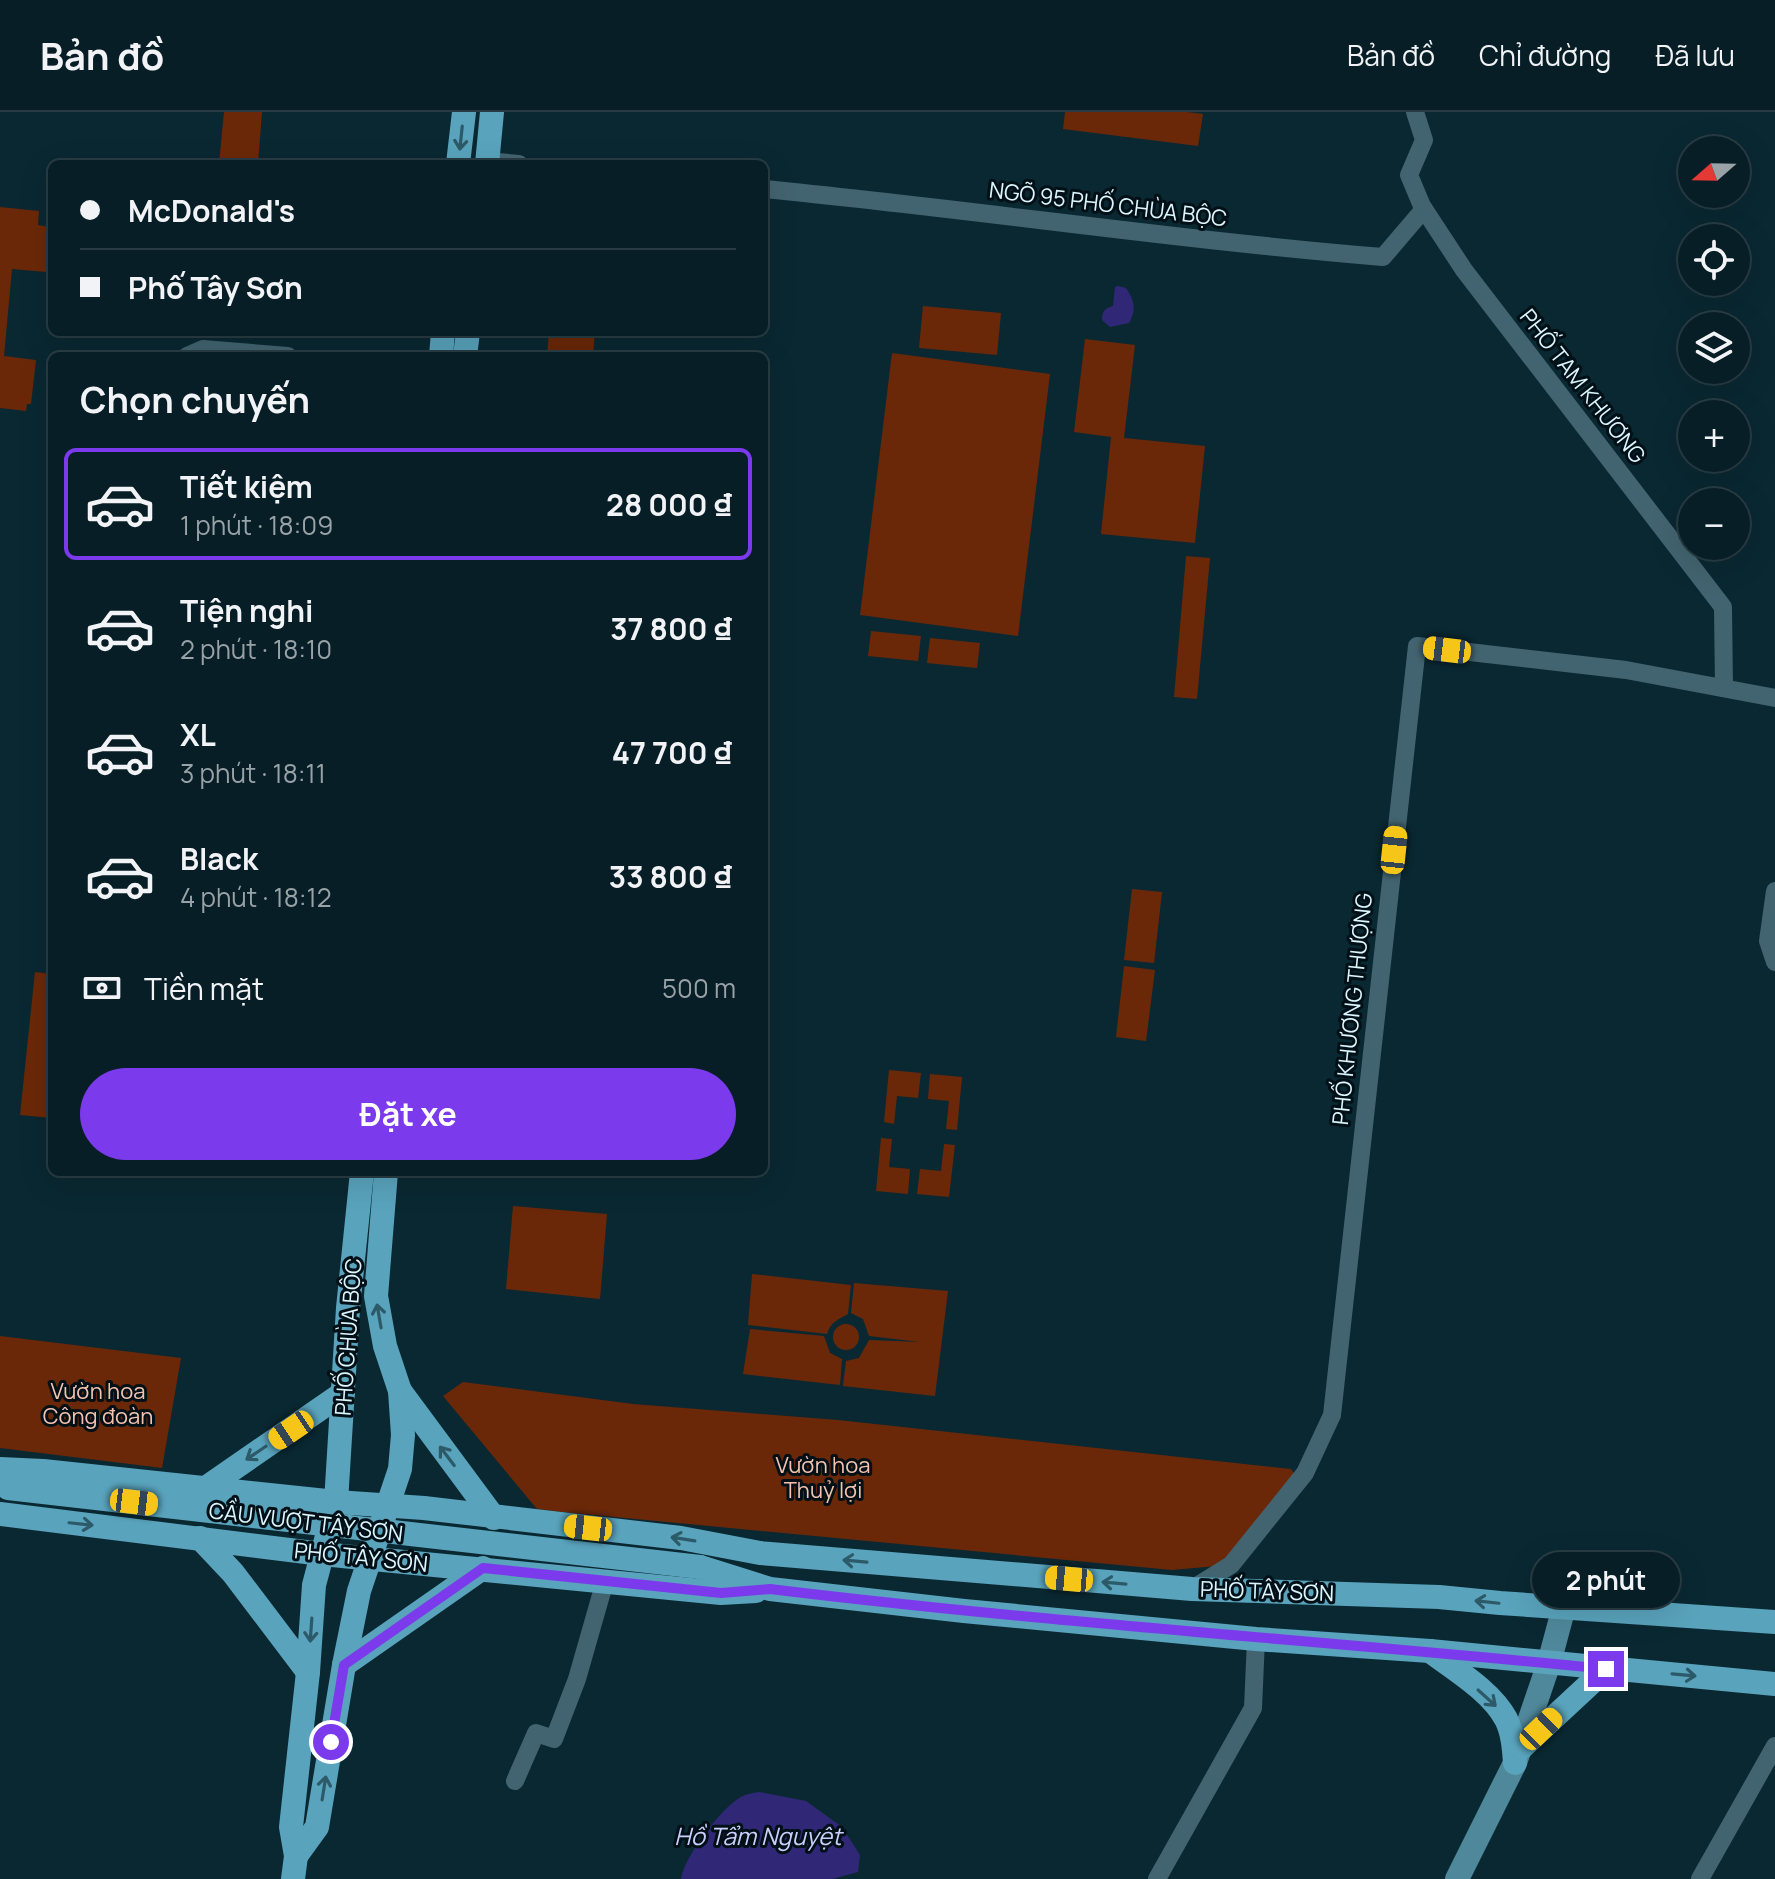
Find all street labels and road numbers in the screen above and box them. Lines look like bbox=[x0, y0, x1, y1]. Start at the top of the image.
street label: NGÕ 95 PHỐ CHÙA BỘC bbox=[987, 174, 1229, 233]
street label: PHỐ TAM KHƯƠNG bbox=[1513, 302, 1654, 469]
street label: PHỐ KHƯƠNG THƯỢNG bbox=[1324, 891, 1379, 1127]
street label: PHỐ CHÙA BỘC bbox=[327, 1257, 368, 1417]
street label: CẦU VƯỢT TÂY SƠN bbox=[207, 1495, 405, 1549]
street label: PHỐ TÂY SƠN bbox=[293, 1534, 429, 1579]
street label: PHỐ TÂY SƠN bbox=[1199, 1573, 1335, 1608]

